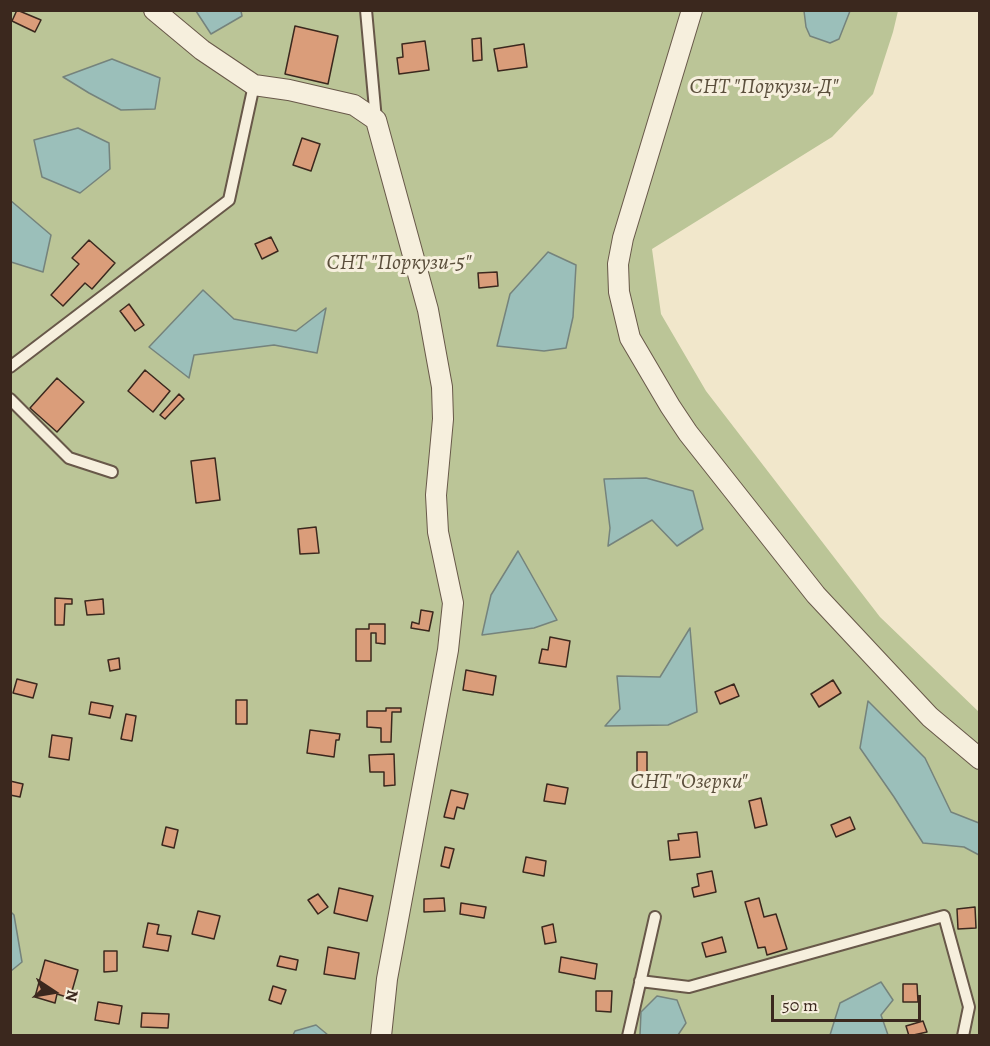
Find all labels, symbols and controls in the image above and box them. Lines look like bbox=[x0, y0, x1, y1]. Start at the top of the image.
park label: СНТ "Поркузи-Д" bbox=[689, 75, 839, 101]
park label: СНТ "Поркузи-5" bbox=[327, 251, 471, 277]
park label: СНТ "Озерки" bbox=[631, 770, 747, 796]
north arrow bbox=[24, 962, 84, 1022]
scale bar bbox=[774, 983, 924, 1021]
text: N bbox=[60, 988, 84, 1004]
text: 50 m bbox=[782, 993, 818, 1017]

